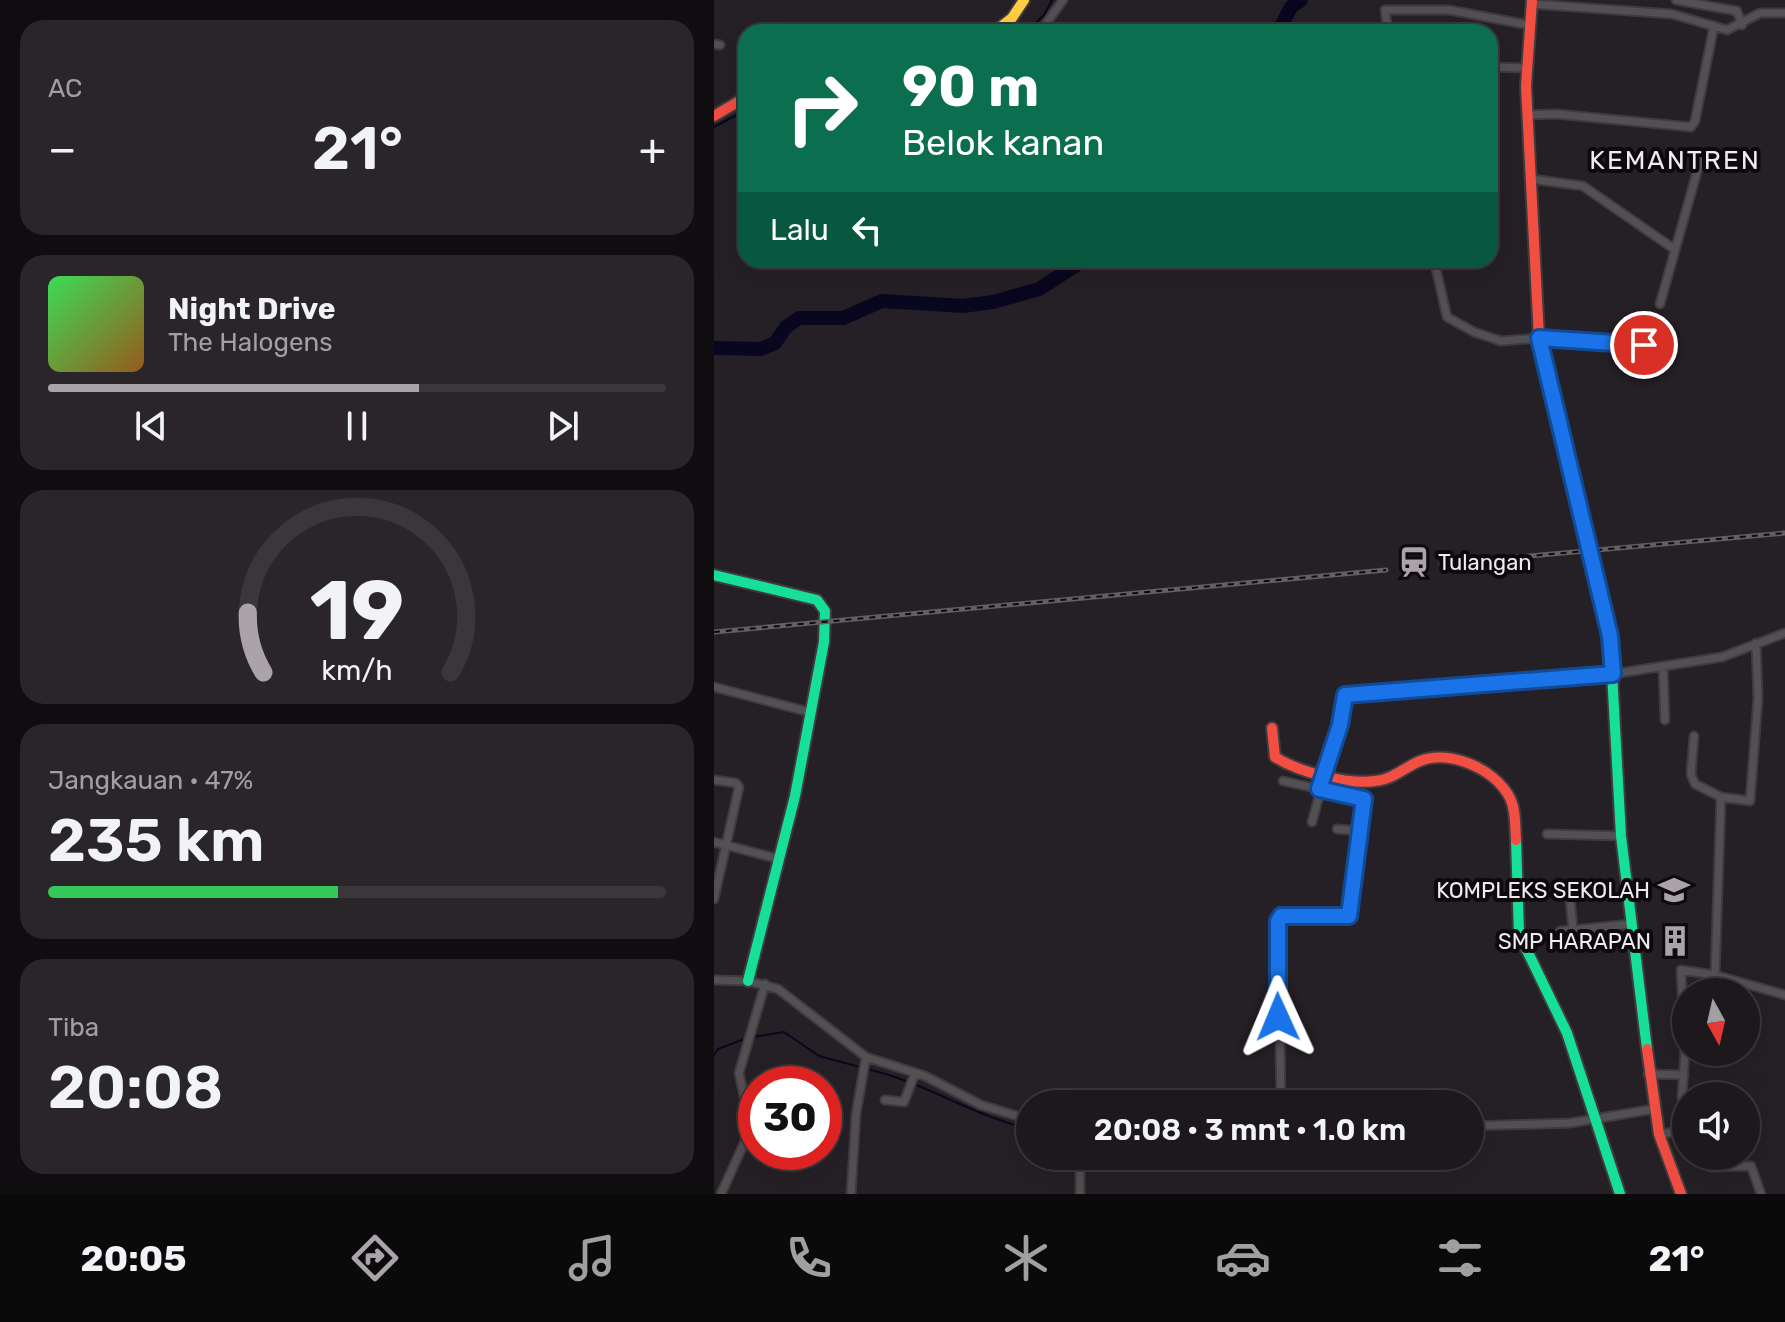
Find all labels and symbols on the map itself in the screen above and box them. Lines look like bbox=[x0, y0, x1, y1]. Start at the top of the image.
district label: KEMANTREN bbox=[1589, 145, 1761, 176]
pin bbox=[1610, 311, 1678, 379]
station icon: Tulangan bbox=[1397, 545, 1431, 579]
place label: Tulangan bbox=[1438, 549, 1532, 576]
school or university icon: KOMPLEKS SEKOLAH bbox=[1657, 873, 1691, 907]
place label: KOMPLEKS SEKOLAH bbox=[1436, 877, 1650, 904]
building icon: SMP HARAPAN bbox=[1658, 924, 1692, 958]
place label: SMP HARAPAN bbox=[1498, 928, 1651, 955]
position arrow bbox=[1236, 975, 1320, 1059]
north arrow bbox=[1672, 978, 1760, 1066]
speed limit sign: 30 bbox=[738, 1066, 842, 1170]

